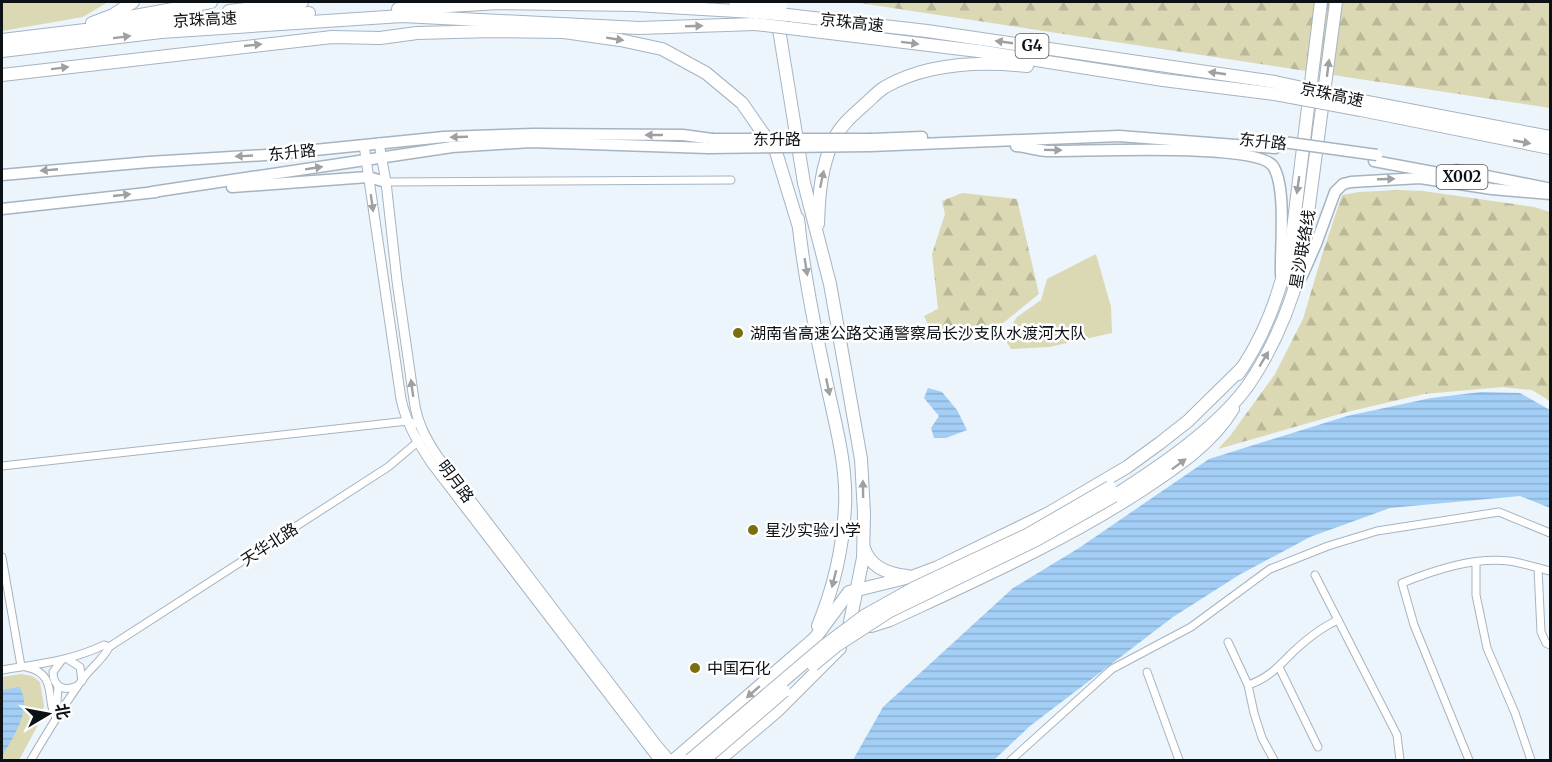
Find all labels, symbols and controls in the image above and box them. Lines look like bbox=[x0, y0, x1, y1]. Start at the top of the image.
street label: 京珠高速 bbox=[173, 7, 237, 31]
street label: 京珠高速 bbox=[819, 9, 885, 35]
one-way arrow bbox=[684, 21, 703, 31]
one-way arrow bbox=[113, 32, 132, 41]
road number: G4 bbox=[1016, 34, 1048, 58]
one-way arrow bbox=[606, 35, 625, 44]
one-way arrow bbox=[900, 38, 919, 48]
one-way arrow bbox=[994, 38, 1013, 47]
one-way arrow bbox=[244, 40, 263, 50]
one-way arrow bbox=[1323, 58, 1333, 77]
one-way arrow bbox=[50, 63, 69, 73]
one-way arrow bbox=[1208, 69, 1227, 78]
street label: 京珠高速 bbox=[1299, 78, 1365, 110]
street label: 东升路 bbox=[753, 129, 801, 149]
street label: 东升路 bbox=[1238, 129, 1288, 153]
one-way arrow bbox=[644, 130, 663, 140]
one-way arrow bbox=[449, 132, 468, 141]
one-way arrow bbox=[1512, 138, 1531, 147]
street label: 东升路 bbox=[267, 140, 317, 164]
one-way arrow bbox=[1043, 145, 1062, 155]
one-way arrow bbox=[234, 152, 253, 161]
one-way arrow bbox=[304, 163, 323, 172]
road number: X002 bbox=[1436, 165, 1488, 189]
one-way arrow bbox=[40, 166, 59, 175]
one-way arrow bbox=[818, 169, 827, 188]
one-way arrow bbox=[1376, 174, 1395, 183]
one-way arrow bbox=[1294, 175, 1303, 194]
one-way arrow bbox=[113, 190, 132, 200]
one-way arrow bbox=[367, 193, 376, 212]
street label: 星沙联络线 bbox=[1285, 208, 1319, 290]
one-way arrow bbox=[801, 258, 810, 277]
place label: 湖南省高速公路交通警察局长沙支队水渡河大队 bbox=[750, 323, 1086, 343]
marker: 湖南省高速公路交通警察局长沙支队水渡河大队 bbox=[731, 326, 745, 340]
one-way arrow bbox=[1259, 351, 1270, 367]
one-way arrow bbox=[407, 378, 416, 397]
one-way arrow bbox=[824, 378, 833, 397]
street label: 明月路 bbox=[434, 456, 478, 506]
one-way arrow bbox=[1170, 458, 1186, 470]
one-way arrow bbox=[859, 480, 868, 499]
street label: 天华北路 bbox=[237, 518, 301, 570]
place label: 星沙实验小学 bbox=[765, 520, 861, 540]
marker: 星沙实验小学 bbox=[746, 523, 760, 537]
one-way arrow bbox=[829, 570, 839, 589]
place label: 中国石化 bbox=[707, 658, 771, 678]
marker: 中国石化 bbox=[688, 661, 702, 675]
north arrow bbox=[18, 684, 78, 744]
one-way arrow bbox=[745, 686, 761, 699]
text: 北 bbox=[52, 702, 74, 721]

